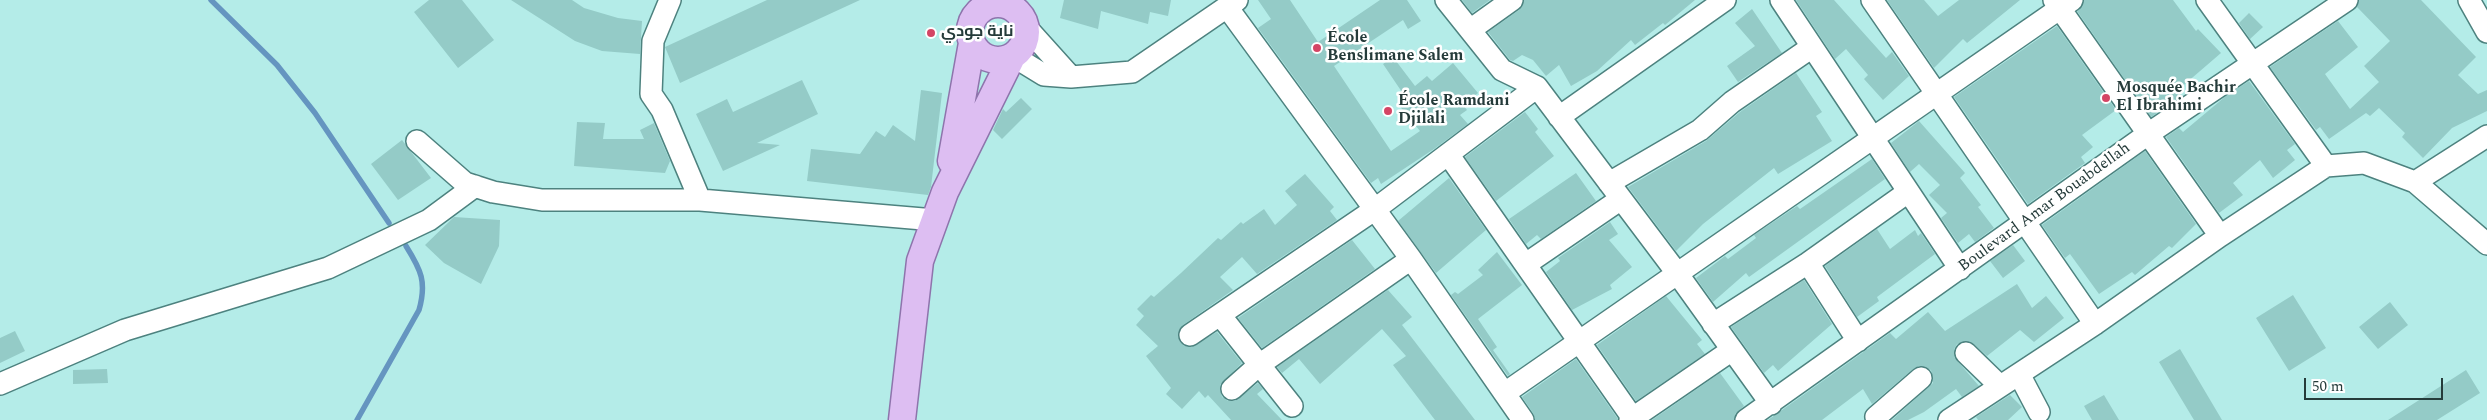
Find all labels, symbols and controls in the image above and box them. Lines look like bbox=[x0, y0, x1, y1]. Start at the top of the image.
place label: ناية جودي bbox=[941, 23, 1013, 43]
marker: ناية جودي bbox=[925, 27, 937, 39]
place label: École Benslimane Salem bbox=[1327, 29, 1463, 67]
marker: École Benslimane Salem bbox=[1311, 42, 1323, 54]
place label: Mosquée Bachir El Ibrahimi bbox=[2116, 79, 2236, 117]
place label: École Ramdani Djilali bbox=[1398, 92, 1510, 130]
marker: Mosquée Bachir El Ibrahimi bbox=[2100, 92, 2112, 104]
marker: École Ramdani Djilali bbox=[1382, 105, 1394, 117]
street label: Boulevard Amar Bouabdellah bbox=[1955, 139, 2135, 277]
scale bar bbox=[2307, 368, 2446, 400]
text: 50 m bbox=[2312, 375, 2344, 398]

